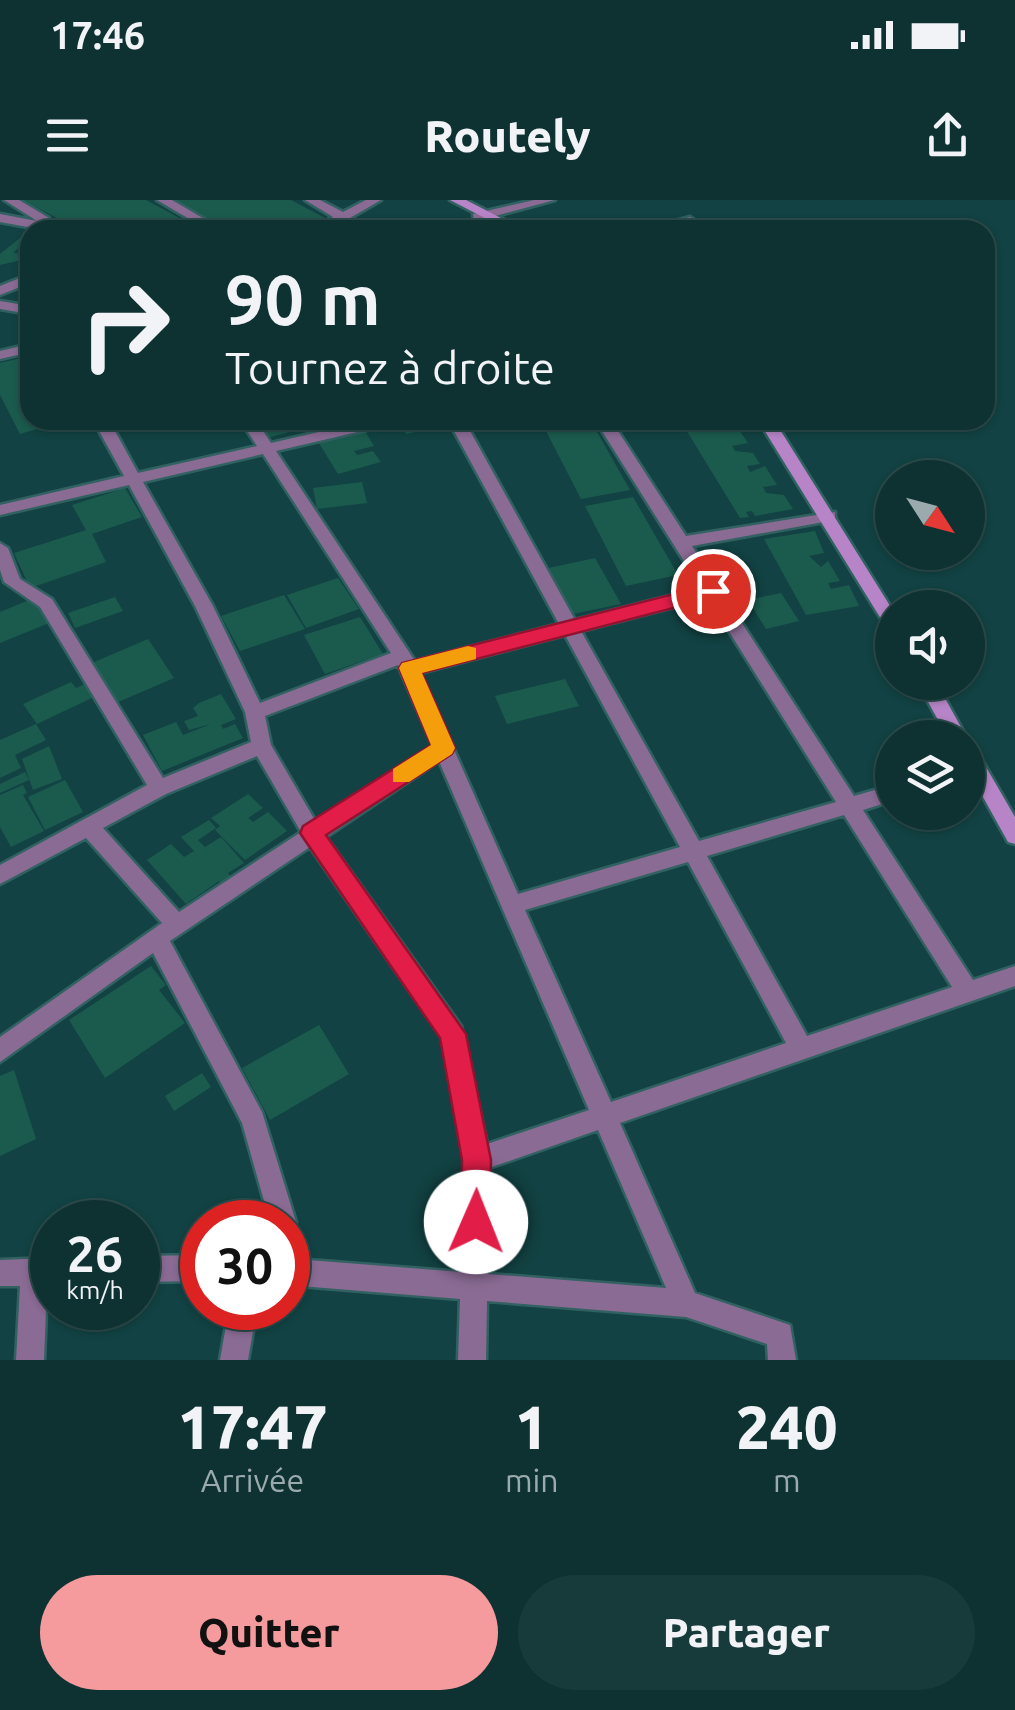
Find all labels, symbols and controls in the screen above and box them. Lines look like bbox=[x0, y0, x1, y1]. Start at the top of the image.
text: 17:46 bbox=[50, 14, 145, 56]
icon: menu bbox=[40, 108, 95, 163]
icon: share bbox=[920, 108, 975, 163]
text: Routely bbox=[424, 110, 591, 161]
icon: right bbox=[60, 260, 190, 390]
text: 90 m bbox=[225, 260, 381, 338]
text: Tournez à droite bbox=[225, 342, 555, 393]
north arrow bbox=[875, 460, 985, 570]
map controls bbox=[875, 460, 985, 830]
pin bbox=[671, 549, 756, 634]
icon: arrive bbox=[686, 564, 741, 619]
button: sound bbox=[875, 590, 985, 700]
button: layers bbox=[875, 720, 985, 830]
position arrow bbox=[424, 1170, 528, 1274]
speed limit sign: 30 bbox=[180, 1200, 310, 1330]
text: 26 bbox=[67, 1225, 123, 1281]
text: km/h bbox=[66, 1276, 124, 1304]
text: 17:47 bbox=[177, 1393, 328, 1460]
text: 1 bbox=[515, 1393, 549, 1460]
text: 240 bbox=[736, 1393, 838, 1460]
text: Arrivée bbox=[201, 1462, 304, 1498]
text: min bbox=[505, 1462, 559, 1498]
text: m bbox=[773, 1462, 801, 1498]
button: Quitter bbox=[40, 1575, 498, 1690]
button: Partager bbox=[518, 1575, 975, 1690]

